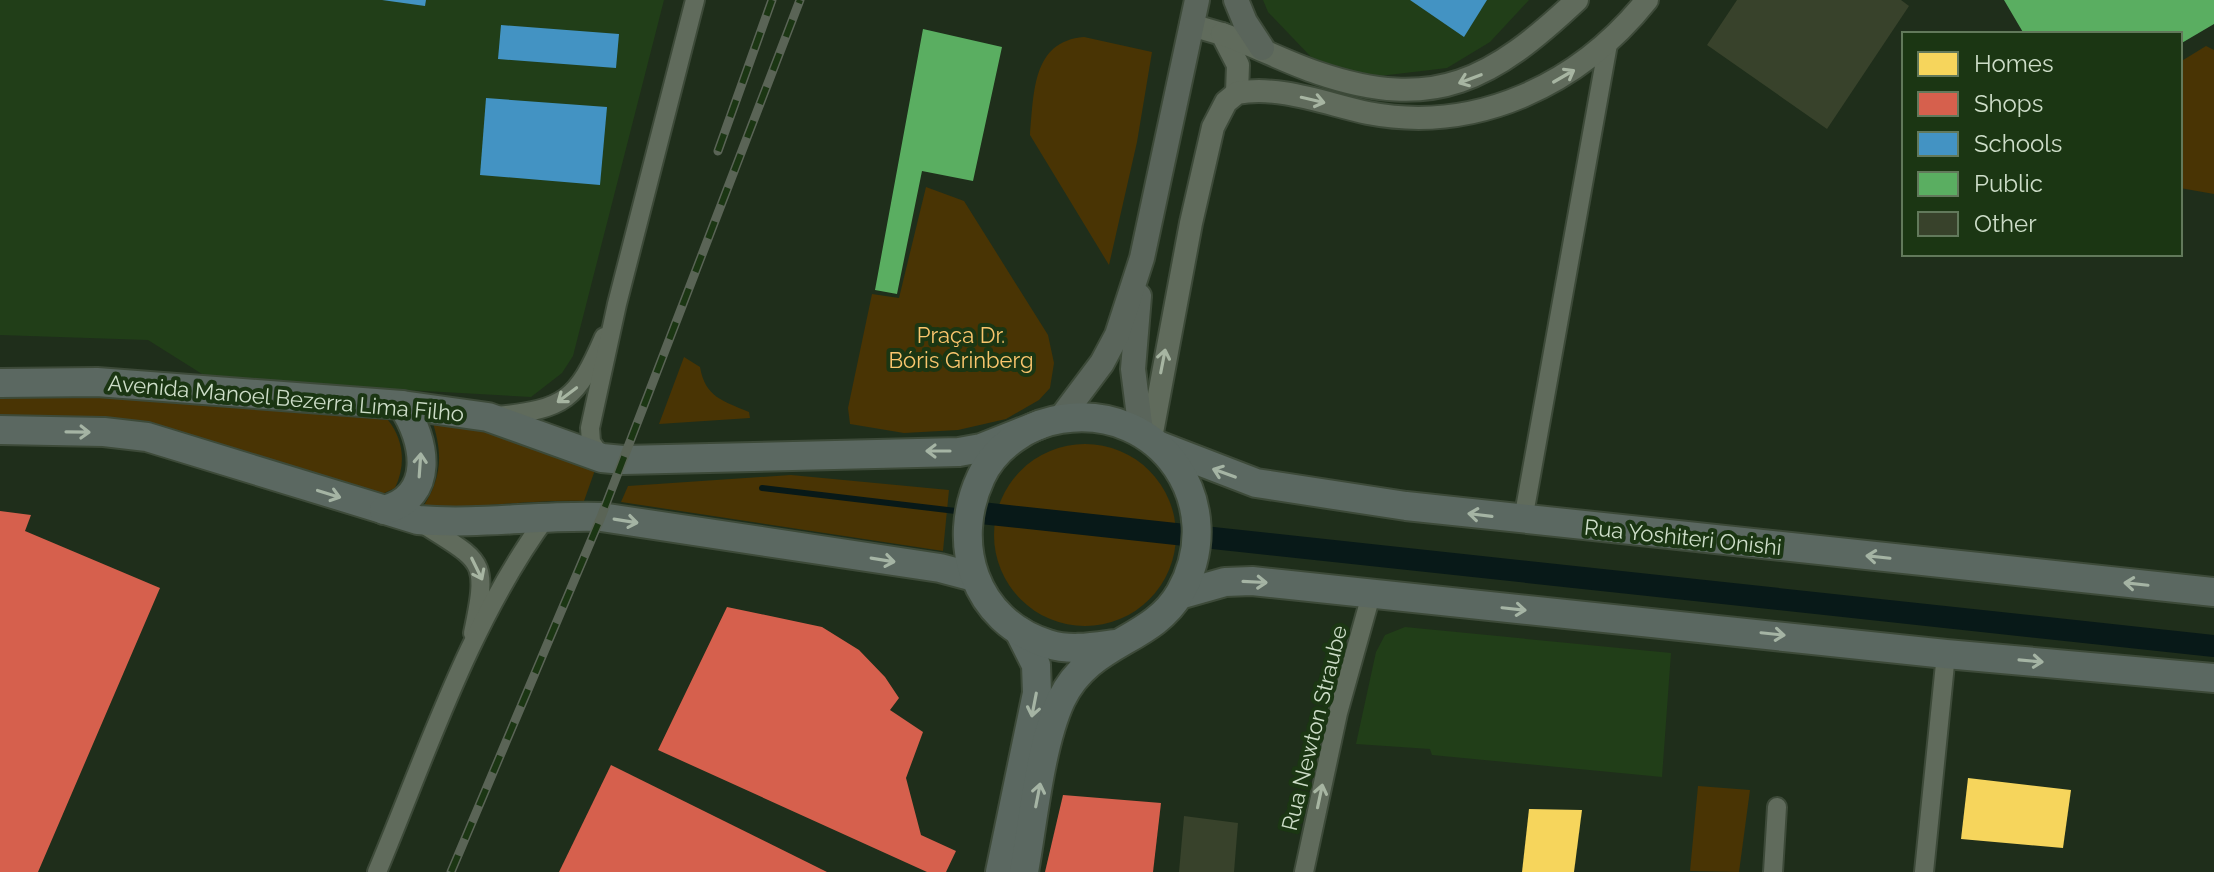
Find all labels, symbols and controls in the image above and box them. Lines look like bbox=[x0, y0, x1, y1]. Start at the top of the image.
legend bbox=[1902, 32, 2182, 256]
text: Homes bbox=[1974, 49, 2054, 78]
one-way arrow bbox=[1552, 68, 1575, 84]
one-way arrow bbox=[1458, 73, 1483, 87]
text: Shops bbox=[1974, 89, 2043, 118]
one-way arrow bbox=[1300, 93, 1326, 108]
text: Schools bbox=[1974, 129, 2062, 158]
text: Public bbox=[1974, 169, 2043, 198]
text: Other bbox=[1974, 209, 2037, 238]
park label: Praça Dr. Bóris Grinberg bbox=[888, 322, 1034, 373]
one-way arrow bbox=[1156, 349, 1171, 374]
street label: Avenida Manoel Bezerra Lima Filho bbox=[107, 369, 465, 427]
one-way arrow bbox=[557, 387, 578, 404]
one-way arrow bbox=[64, 424, 91, 439]
one-way arrow bbox=[925, 444, 952, 459]
one-way arrow bbox=[413, 452, 428, 479]
one-way arrow bbox=[1212, 464, 1237, 479]
one-way arrow bbox=[317, 487, 342, 502]
one-way arrow bbox=[1467, 507, 1494, 522]
one-way arrow bbox=[613, 514, 638, 529]
street label: Rua Yoshiteri Onishi bbox=[1583, 514, 1783, 560]
one-way arrow bbox=[1865, 549, 1892, 564]
one-way arrow bbox=[870, 553, 895, 568]
one-way arrow bbox=[469, 556, 485, 580]
one-way arrow bbox=[1241, 575, 1268, 590]
one-way arrow bbox=[2124, 577, 2150, 592]
one-way arrow bbox=[1500, 602, 1527, 617]
street label: Rua Newton Straube bbox=[1276, 623, 1352, 833]
one-way arrow bbox=[1759, 627, 1786, 642]
one-way arrow bbox=[2017, 654, 2044, 669]
one-way arrow bbox=[1026, 691, 1041, 717]
one-way arrow bbox=[1032, 783, 1047, 809]
one-way arrow bbox=[1314, 783, 1329, 809]

